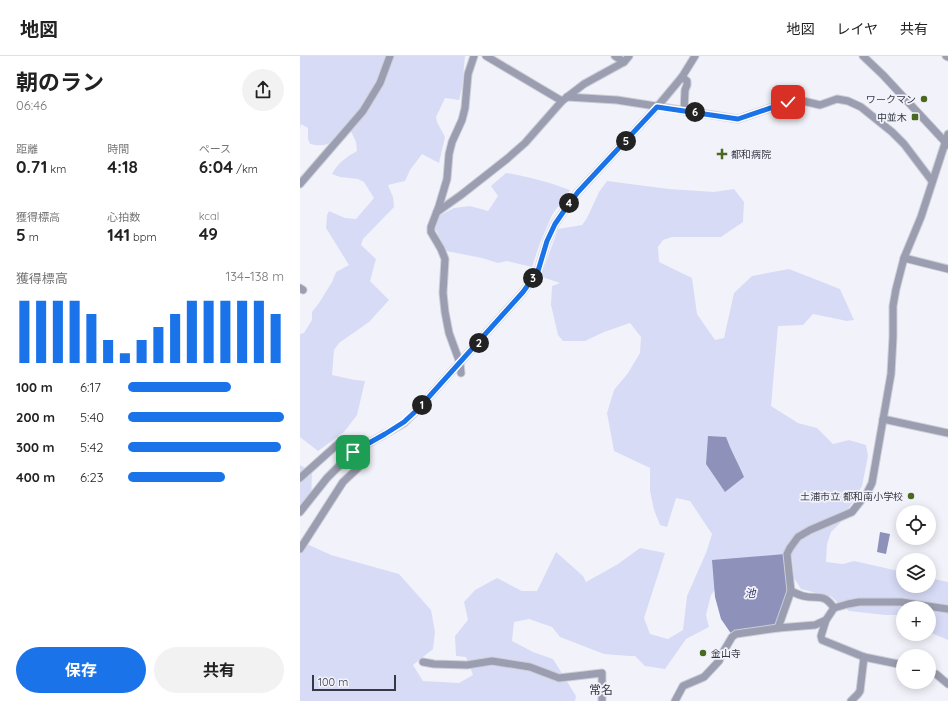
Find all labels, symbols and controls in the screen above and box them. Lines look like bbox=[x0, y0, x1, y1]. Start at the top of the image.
text: 地図 bbox=[20, 17, 58, 41]
text: 地図 bbox=[786, 20, 814, 38]
text: レイヤ bbox=[836, 20, 878, 38]
text: 共有 bbox=[900, 20, 928, 38]
text: 朝のラン bbox=[16, 68, 104, 96]
button: share bbox=[242, 69, 284, 111]
pin bbox=[771, 85, 805, 119]
icon: check bbox=[777, 91, 799, 113]
place label: ワークマン bbox=[866, 93, 916, 106]
marker: ワークマン bbox=[919, 94, 929, 104]
text: 06:46 bbox=[16, 97, 47, 113]
pin: 6 bbox=[685, 102, 705, 122]
text: 6 bbox=[692, 105, 698, 119]
place label: 中並木 bbox=[877, 111, 907, 124]
marker: 中並木 bbox=[910, 112, 920, 122]
pin: 5 bbox=[616, 131, 636, 151]
text: 5 bbox=[623, 134, 629, 148]
text: 距離 bbox=[16, 142, 38, 156]
text: 時間 bbox=[107, 142, 129, 156]
text: ペース bbox=[199, 142, 231, 156]
marker: 都和病院 bbox=[716, 148, 728, 160]
place label: 都和病院 bbox=[731, 148, 771, 161]
text: 0.71 bbox=[16, 156, 47, 177]
text: 4:18 bbox=[107, 156, 138, 177]
text: 6:04 bbox=[199, 156, 233, 177]
text: km bbox=[47, 162, 66, 176]
text: /km bbox=[233, 162, 258, 176]
pin: 4 bbox=[559, 193, 579, 213]
text: 4 bbox=[566, 196, 572, 210]
text: kcal bbox=[199, 209, 219, 223]
text: 獲得標高 bbox=[16, 210, 60, 224]
text: 心拍数 bbox=[107, 210, 140, 224]
text: 49 bbox=[199, 223, 218, 244]
text: 5 bbox=[16, 224, 26, 245]
text: 141 bbox=[107, 224, 130, 245]
text: m bbox=[26, 230, 39, 244]
text: bpm bbox=[130, 230, 156, 244]
text: 134–138 m bbox=[225, 268, 284, 284]
pin: 3 bbox=[523, 268, 543, 288]
text: 獲得標高 bbox=[16, 270, 68, 286]
text: 3 bbox=[530, 271, 536, 285]
pin: 2 bbox=[469, 333, 489, 353]
text: 2 bbox=[476, 336, 482, 350]
text: 100 m bbox=[16, 379, 53, 395]
text: 6:17 bbox=[80, 379, 101, 395]
pin: 1 bbox=[412, 395, 432, 415]
text: 1 bbox=[420, 398, 424, 412]
text: 200 m bbox=[16, 409, 55, 425]
text: 5:40 bbox=[80, 409, 104, 425]
pin bbox=[336, 435, 370, 469]
text: 300 m bbox=[16, 439, 55, 455]
text: 5:42 bbox=[80, 439, 104, 455]
icon: arrive bbox=[342, 441, 364, 463]
text: 400 m bbox=[16, 469, 55, 485]
text: 6:23 bbox=[80, 469, 103, 485]
place label: 土浦市立 都和南小学校 bbox=[800, 490, 903, 503]
marker: 土浦市立 都和南小学校 bbox=[906, 491, 916, 501]
map controls bbox=[896, 505, 936, 689]
button: locate bbox=[896, 505, 936, 545]
button: layers bbox=[896, 553, 936, 593]
water label: 池 bbox=[745, 586, 757, 600]
button: + bbox=[896, 601, 936, 641]
button: 保存 bbox=[16, 647, 146, 693]
button: 共有 bbox=[154, 647, 284, 693]
place label: 金山寺 bbox=[711, 647, 741, 660]
marker: 金山寺 bbox=[698, 648, 708, 658]
button: − bbox=[896, 649, 936, 689]
scale bar bbox=[312, 673, 396, 692]
text: 100 m bbox=[318, 675, 348, 689]
district label: 常名 bbox=[589, 682, 613, 697]

